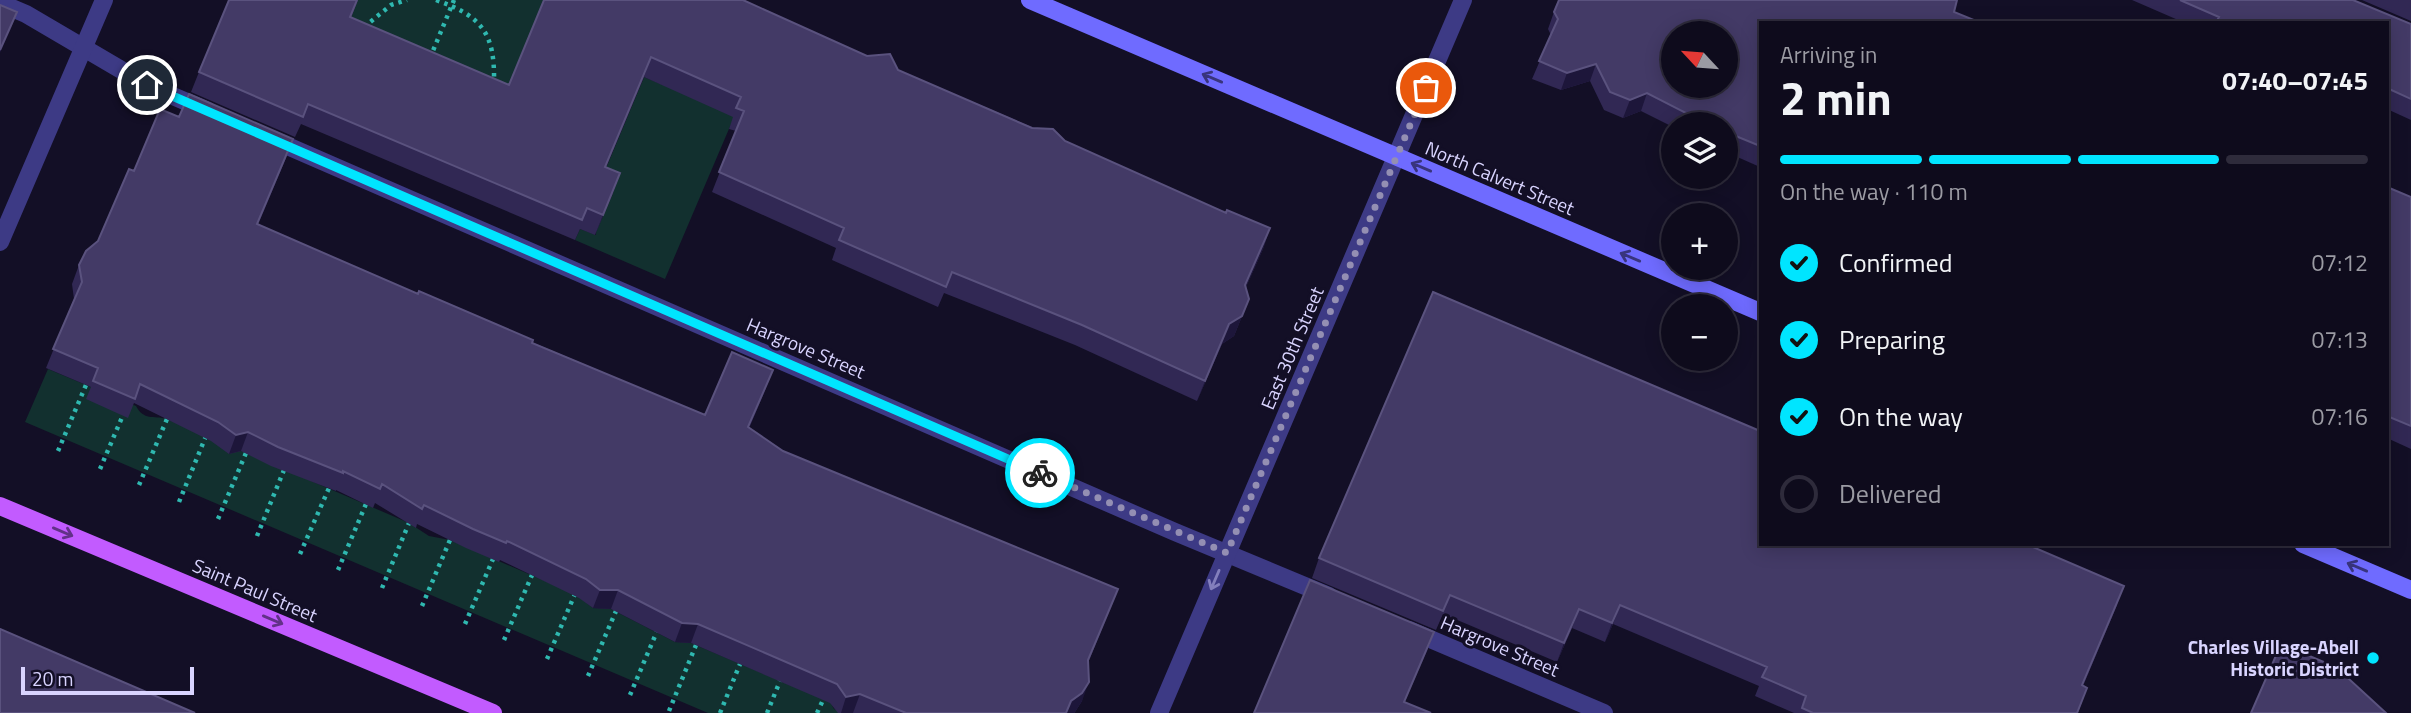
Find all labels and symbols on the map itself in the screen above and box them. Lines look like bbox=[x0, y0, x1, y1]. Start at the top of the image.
north arrow bbox=[1661, 21, 1738, 98]
pin bbox=[117, 55, 177, 115]
pin bbox=[1396, 58, 1456, 118]
one-way arrow bbox=[1201, 71, 1223, 84]
street label: North Calvert Street bbox=[1421, 133, 1580, 222]
one-way arrow bbox=[1411, 160, 1432, 173]
one-way arrow bbox=[1620, 250, 1641, 263]
street label: East 30th Street bbox=[1253, 282, 1331, 414]
street label: Hargrove Street bbox=[742, 309, 870, 386]
courier bbox=[1005, 438, 1075, 508]
one-way arrow bbox=[52, 527, 73, 540]
street label: Saint Paul Street bbox=[188, 550, 323, 629]
one-way arrow bbox=[2347, 560, 2369, 573]
one-way arrow bbox=[1208, 569, 1221, 590]
street label: Hargrove Street bbox=[1436, 607, 1564, 684]
one-way arrow bbox=[261, 615, 283, 628]
place label: Charles Village-Abell Historic District bbox=[2188, 632, 2359, 683]
marker: Charles Village-Abell Historic District bbox=[2365, 650, 2381, 666]
scale bar bbox=[21, 664, 194, 696]

